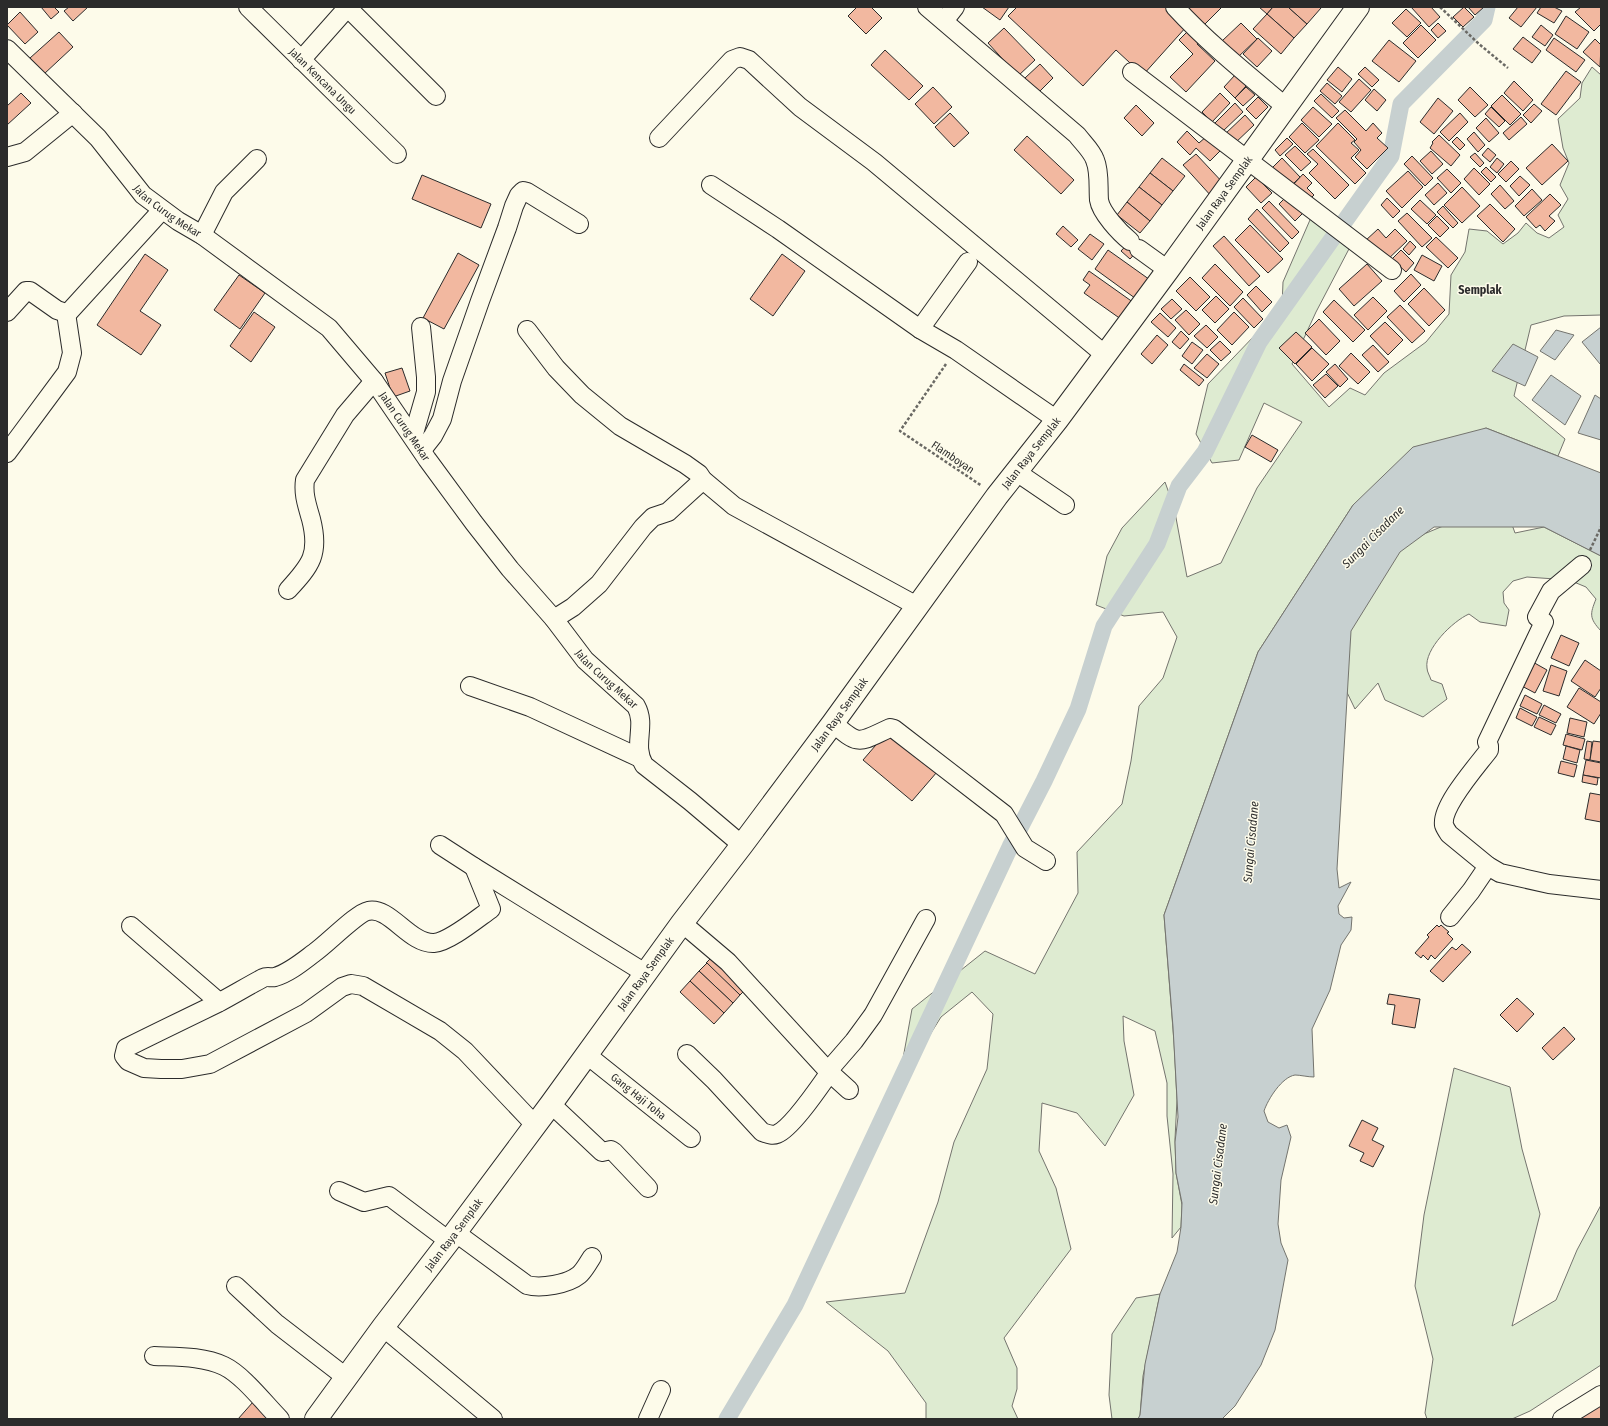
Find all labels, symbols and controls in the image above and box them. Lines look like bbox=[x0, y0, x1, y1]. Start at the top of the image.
street label: Jalan Kencana Ungu bbox=[286, 45, 359, 117]
street label: Jalan Raya Semplak bbox=[1193, 153, 1256, 232]
street label: Jalan Curug Mekar bbox=[130, 182, 204, 240]
district label: Semplak bbox=[1458, 283, 1503, 297]
street label: Jalan Curug Mekar bbox=[376, 389, 433, 464]
street label: Jalan Raya Semplak bbox=[999, 414, 1064, 492]
street label: Flamboyan bbox=[929, 438, 977, 476]
water label: Sungai Cisadane bbox=[1338, 503, 1407, 572]
street label: Jalan Curug Mekar bbox=[572, 647, 640, 712]
street label: Jalan Raya Semplak bbox=[809, 674, 871, 753]
water label: Sungai Cisadane bbox=[1240, 800, 1262, 884]
street label: Jalan Raya Semplak bbox=[615, 934, 677, 1013]
street label: Gang Haji Toha bbox=[608, 1071, 668, 1123]
water label: Sungai Cisadane bbox=[1206, 1122, 1230, 1206]
street label: Jalan Raya Semplak bbox=[422, 1195, 486, 1274]

